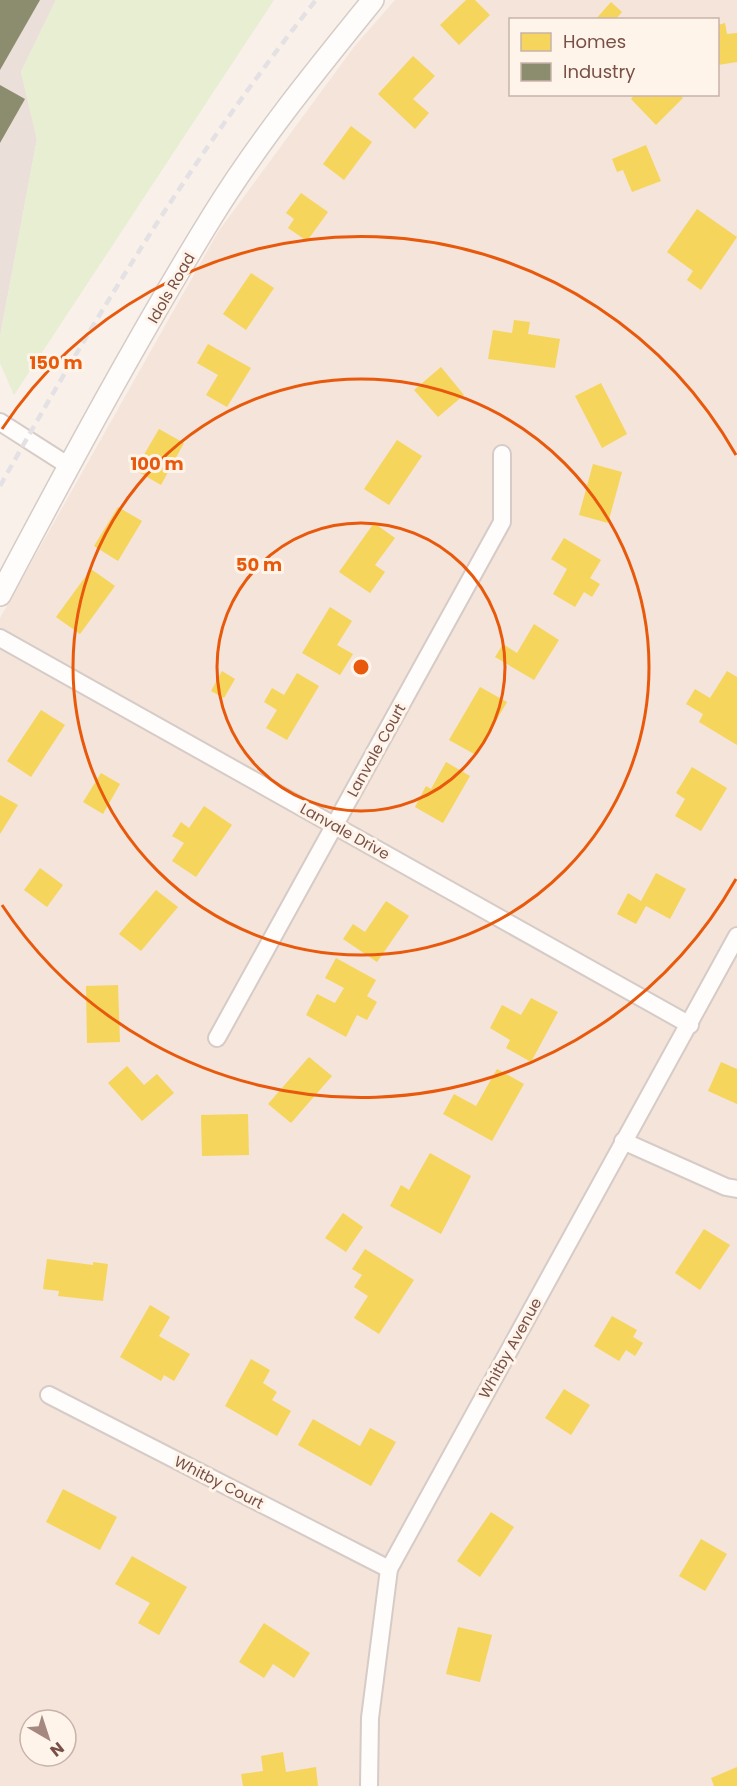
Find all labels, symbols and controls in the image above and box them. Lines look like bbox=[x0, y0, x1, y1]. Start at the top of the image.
legend bbox=[509, 18, 719, 96]
text: Homes bbox=[563, 29, 626, 54]
text: Industry bbox=[563, 59, 635, 84]
street label: Idols Road bbox=[142, 249, 200, 327]
text: 150 m bbox=[29, 350, 83, 375]
text: 100 m bbox=[130, 451, 184, 476]
text: 50 m bbox=[236, 552, 282, 577]
centre of rings bbox=[351, 657, 371, 677]
street label: Lanvale Court bbox=[342, 700, 410, 800]
street label: Lanvale Drive bbox=[296, 798, 394, 864]
street label: Whitby Avenue bbox=[474, 1294, 546, 1402]
street label: Whitby Court bbox=[171, 1450, 267, 1514]
north arrow bbox=[18, 1708, 78, 1768]
text: N bbox=[45, 1737, 69, 1762]

